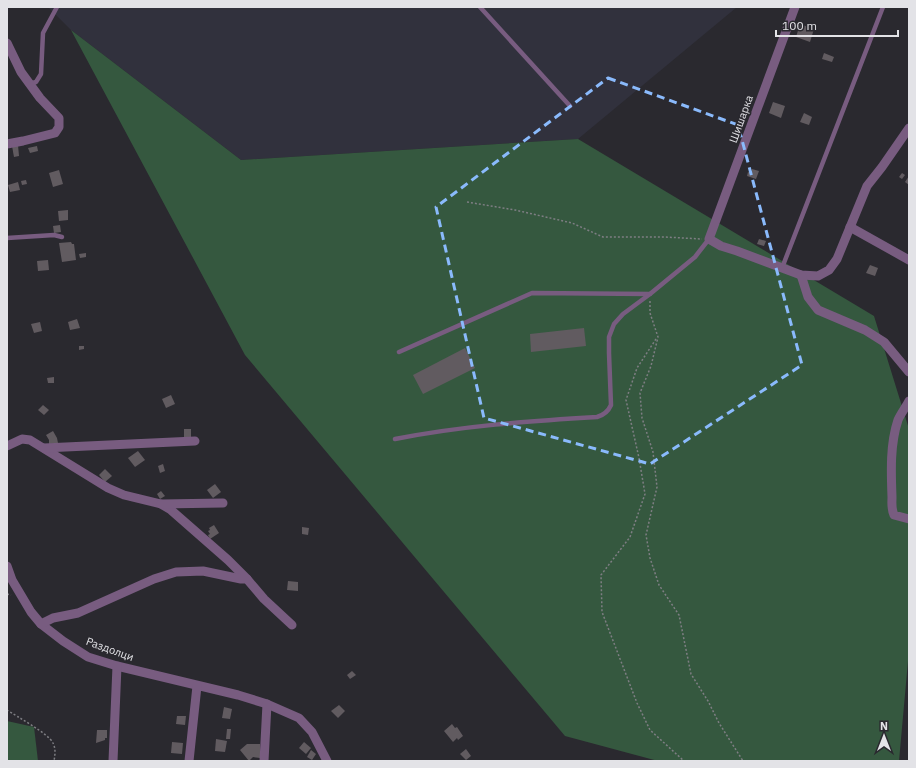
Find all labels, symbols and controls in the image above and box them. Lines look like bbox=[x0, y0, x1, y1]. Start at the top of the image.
scale bar bbox=[776, 12, 898, 38]
text: 100 m bbox=[782, 18, 817, 33]
street label: Шишарка bbox=[726, 93, 756, 145]
street label: Раздолци bbox=[84, 634, 136, 664]
north arrow bbox=[864, 716, 904, 756]
text: N bbox=[880, 719, 888, 733]

